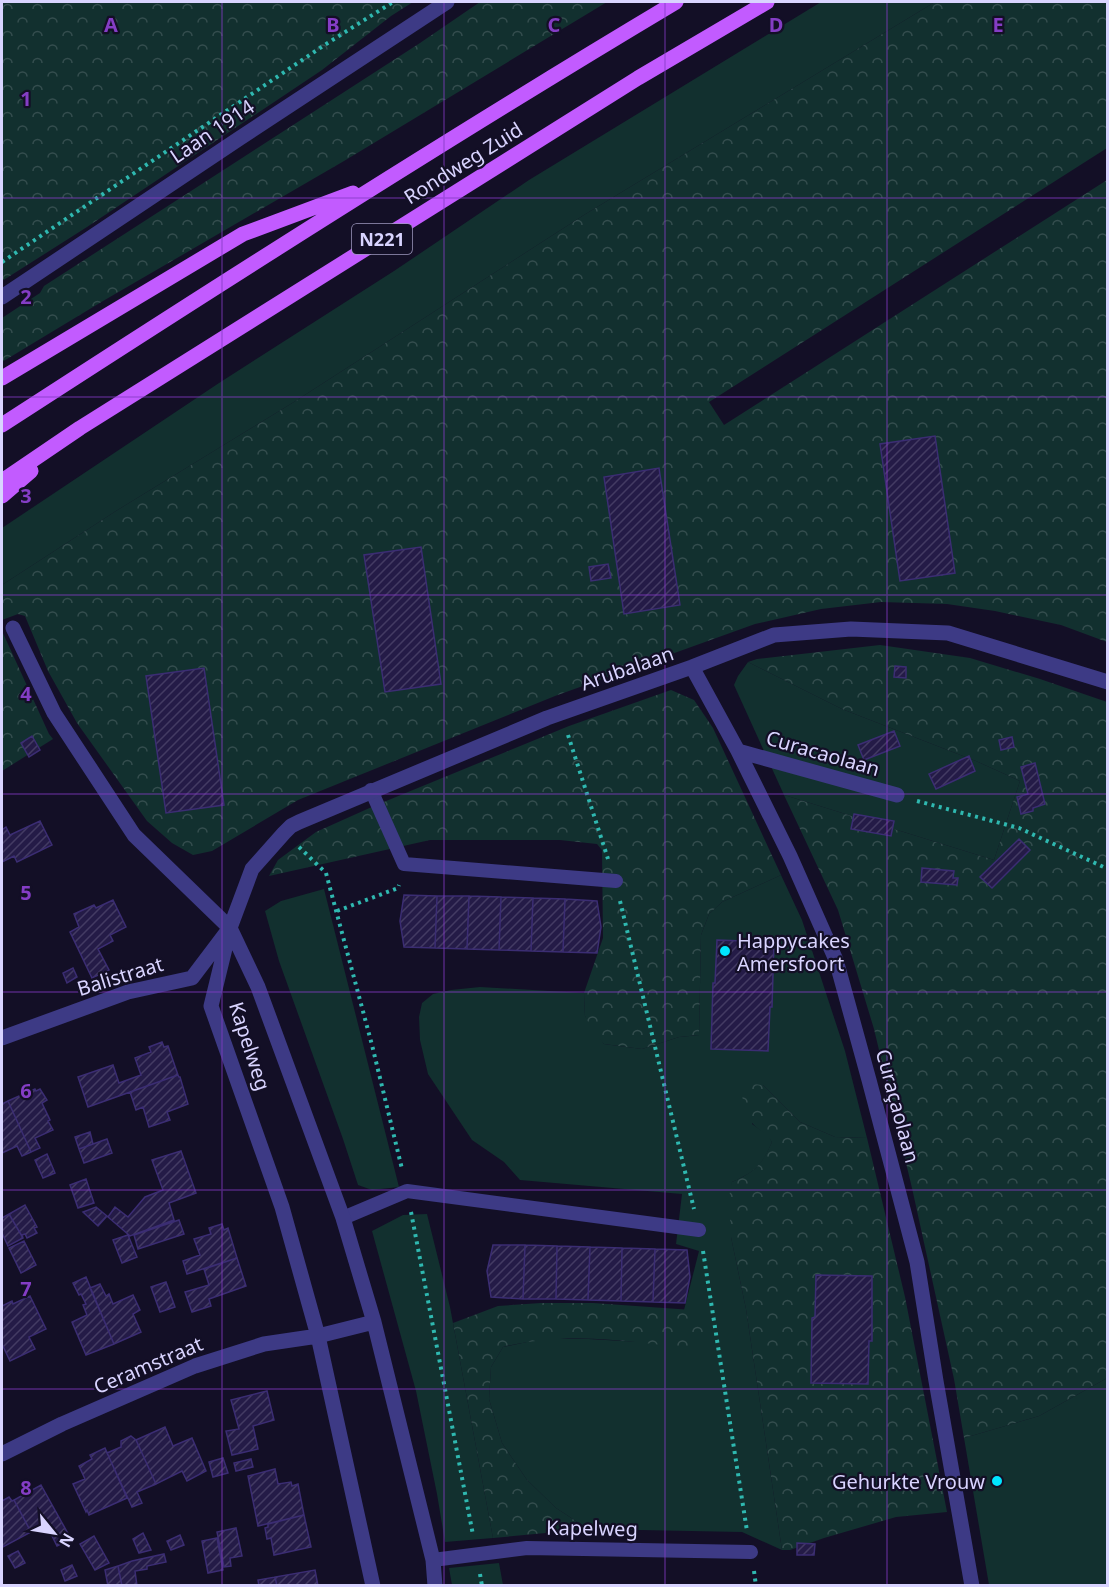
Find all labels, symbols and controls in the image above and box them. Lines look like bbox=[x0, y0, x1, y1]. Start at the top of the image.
text: A bbox=[104, 11, 118, 38]
text: B bbox=[326, 11, 340, 38]
text: C bbox=[548, 11, 561, 38]
text: D bbox=[769, 11, 783, 38]
text: E bbox=[992, 11, 1004, 38]
text: 1 bbox=[20, 85, 32, 112]
street label: Laan 1914 bbox=[165, 93, 260, 169]
street label: Rondweg Zuid bbox=[399, 116, 527, 210]
road number: N221 bbox=[352, 224, 412, 254]
text: 2 bbox=[20, 283, 32, 310]
text: 3 bbox=[20, 482, 32, 509]
street label: Arubalaan bbox=[577, 639, 677, 697]
text: 4 bbox=[20, 680, 32, 707]
street label: Curacaolaan bbox=[763, 724, 883, 782]
text: 5 bbox=[20, 879, 32, 906]
place label: Happycakes Amersfoort bbox=[737, 927, 850, 977]
marker: Happycakes Amersfoort bbox=[718, 944, 732, 958]
street label: Balistraat bbox=[74, 950, 166, 1002]
street label: Kapelweg bbox=[223, 998, 277, 1094]
street label: Curaçaolaan bbox=[870, 1046, 926, 1166]
text: 6 bbox=[20, 1077, 32, 1104]
text: 7 bbox=[20, 1275, 32, 1302]
street label: Ceramstraat bbox=[89, 1330, 207, 1400]
place label: Gehurkte Vrouw bbox=[832, 1468, 985, 1495]
text: 8 bbox=[20, 1474, 32, 1501]
marker: Gehurkte Vrouw bbox=[990, 1474, 1004, 1488]
north arrow bbox=[24, 1503, 84, 1563]
street label: Kapelweg bbox=[546, 1514, 638, 1542]
text: N bbox=[54, 1529, 80, 1552]

